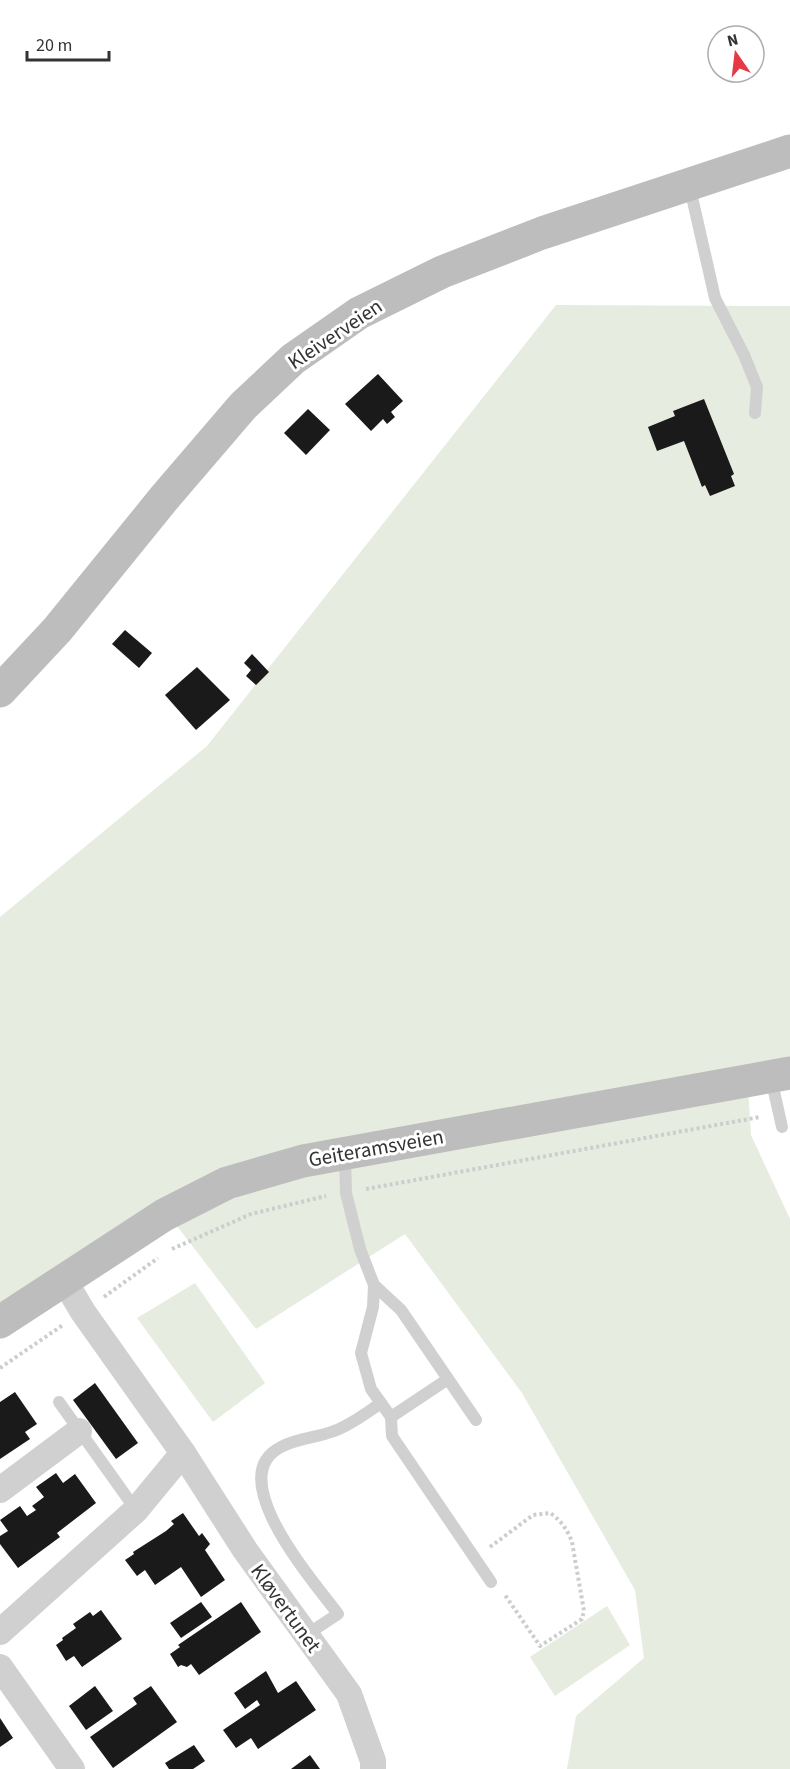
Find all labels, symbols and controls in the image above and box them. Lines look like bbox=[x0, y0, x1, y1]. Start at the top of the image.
scale bar bbox=[27, 24, 110, 62]
north arrow bbox=[706, 24, 766, 84]
text: N bbox=[725, 28, 740, 52]
text: 20 m bbox=[36, 33, 72, 58]
street label: Kleiverveien bbox=[282, 291, 388, 377]
street label: Geiteramsveien bbox=[306, 1121, 446, 1175]
street label: Kløvertunet bbox=[243, 1557, 329, 1659]

